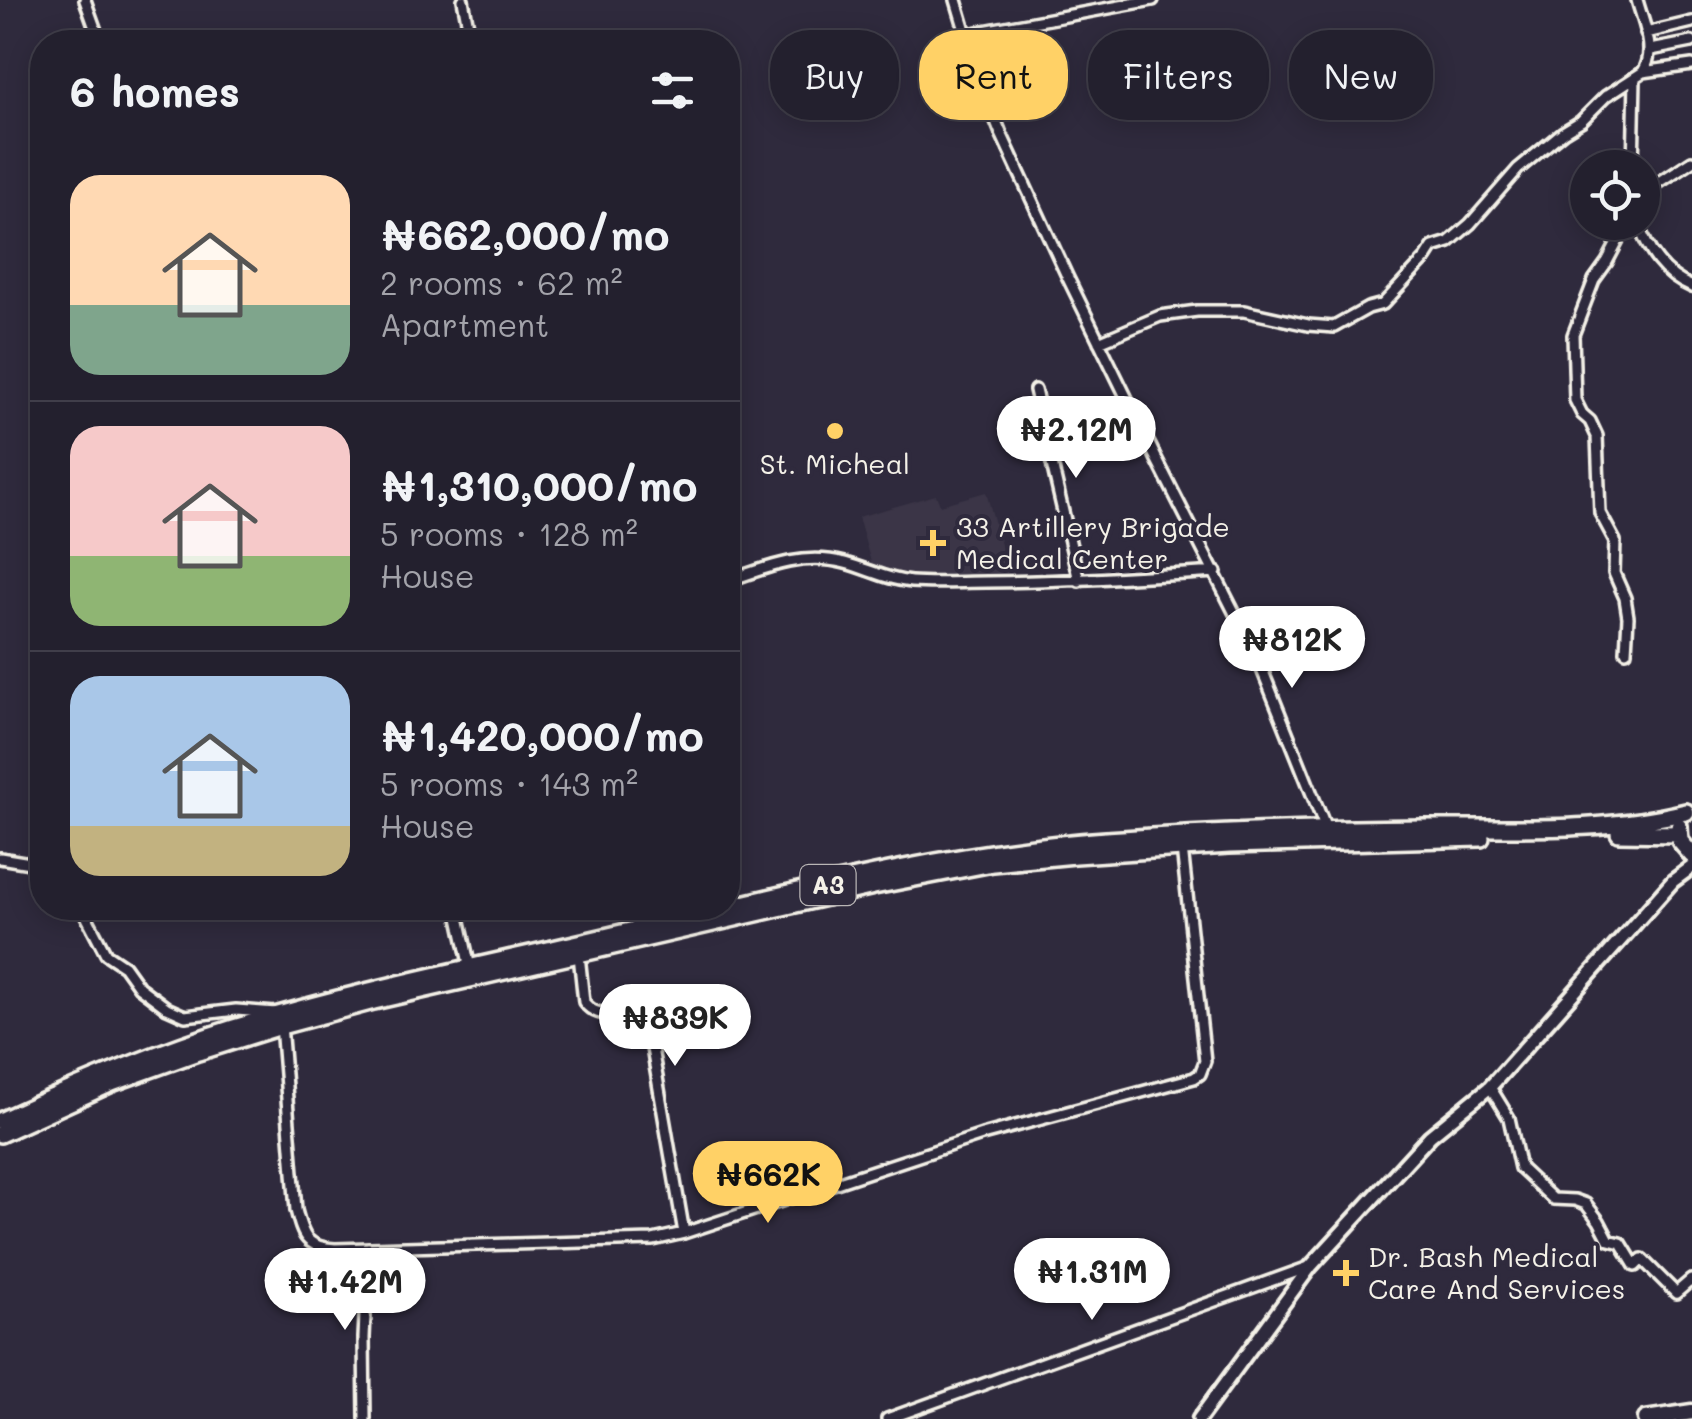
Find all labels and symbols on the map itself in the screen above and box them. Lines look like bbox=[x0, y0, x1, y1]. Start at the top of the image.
pin: ₦2.12M bbox=[995, 396, 1157, 481]
marker: St. Micheal bbox=[824, 420, 846, 442]
place label: St. Micheal bbox=[760, 445, 910, 481]
place label: 33 Artillery Brigade Medical Center bbox=[956, 508, 1230, 576]
marker: 33 Artillery Brigade Medical Center bbox=[920, 530, 946, 556]
pin: ₦812K bbox=[1222, 606, 1362, 691]
road number: A3 bbox=[800, 865, 856, 905]
pin: ₦839K bbox=[605, 984, 745, 1069]
pin: ₦662K bbox=[698, 1141, 838, 1226]
pin: ₦1.31M bbox=[1011, 1238, 1173, 1323]
place label: Dr. Bash Medical Care And Services bbox=[1368, 1238, 1625, 1306]
pin: ₦1.42M bbox=[264, 1248, 426, 1333]
marker: Dr. Bash Medical Care And Services bbox=[1333, 1260, 1359, 1286]

